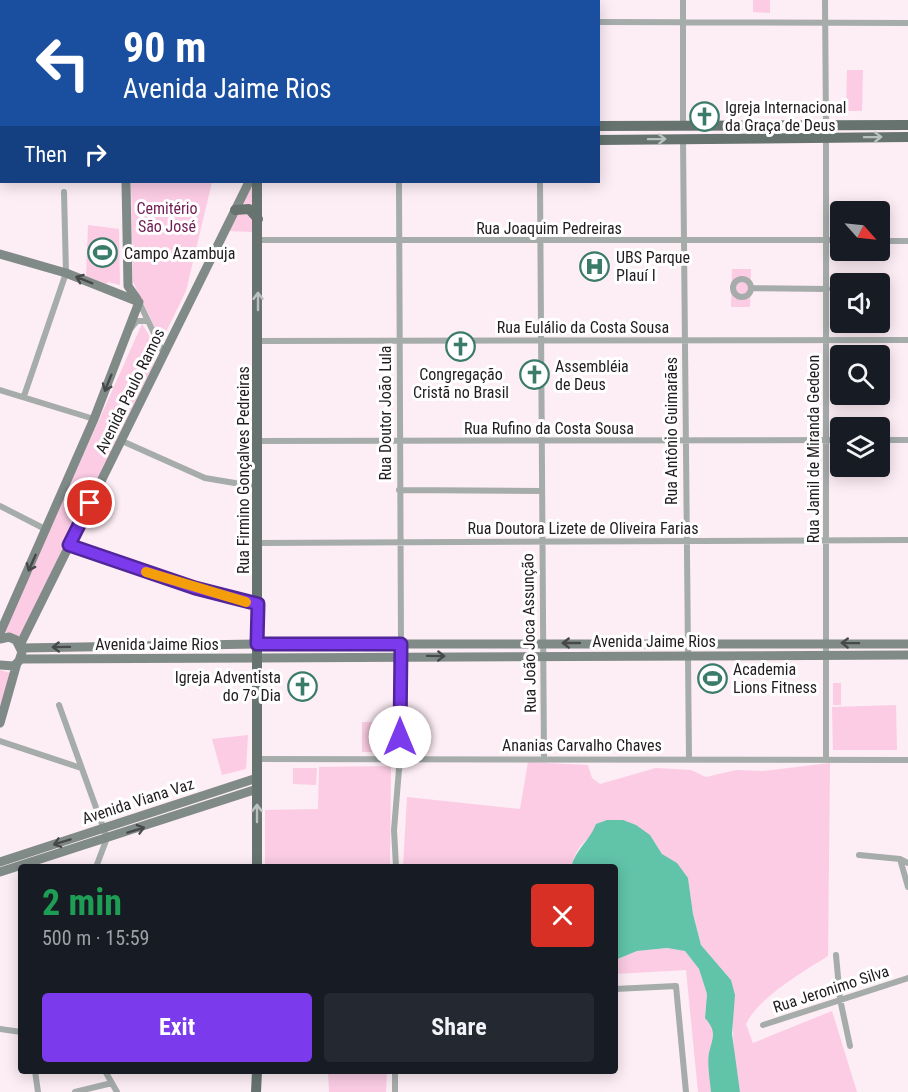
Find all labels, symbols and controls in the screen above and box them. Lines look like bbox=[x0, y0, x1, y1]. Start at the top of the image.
text: 90 m bbox=[123, 23, 206, 72]
icon: left bbox=[24, 24, 102, 102]
text: Avenida Jaime Rios bbox=[123, 73, 332, 105]
place label: Igreja Internacional da Graça de Deus bbox=[725, 98, 847, 135]
church icon: Igreja Internacional da Graça de Deus bbox=[688, 100, 720, 132]
one-way arrow bbox=[862, 132, 882, 143]
one-way arrow bbox=[646, 133, 666, 145]
icon: right bbox=[79, 138, 112, 171]
text: Then bbox=[24, 142, 67, 167]
park label: Cemitério São José bbox=[136, 199, 198, 236]
north arrow bbox=[830, 201, 890, 261]
map controls bbox=[830, 201, 890, 477]
street label: Rua Joaquim Pedreiras bbox=[476, 219, 622, 238]
sports icon: Campo Azambuja bbox=[87, 237, 119, 269]
place label: Campo Azambuja bbox=[124, 244, 235, 263]
place label: UBS Parque PIauí I bbox=[616, 248, 690, 285]
hospital icon: UBS Parque PIauí I bbox=[579, 250, 611, 282]
button: sound bbox=[830, 273, 890, 333]
one-way arrow bbox=[76, 274, 94, 285]
one-way arrow bbox=[252, 292, 264, 312]
street label: Rua Eulálio da Costa Sousa bbox=[497, 318, 669, 337]
street label: Avenida Paulo Ramos bbox=[91, 325, 169, 457]
church icon: Congregação Cristã no Brasil bbox=[445, 330, 477, 362]
street label: Rua Doutor João Lula bbox=[376, 345, 395, 481]
button: search bbox=[830, 345, 890, 405]
street label: Rua Jamil de Miranda Gedeon bbox=[804, 355, 823, 543]
place label: Assembléia de Deus bbox=[555, 357, 629, 394]
street label: Rua Antônio Guimarães bbox=[662, 357, 681, 505]
church icon: Assembléia de Deus bbox=[518, 359, 550, 391]
place label: Congregação Cristã no Brasil bbox=[413, 365, 509, 402]
street label: Rua Firmino Gonçalves Pedreiras bbox=[234, 366, 253, 574]
one-way arrow bbox=[102, 373, 113, 392]
button: layers bbox=[830, 417, 890, 477]
street label: Rua Rufino da Costa Sousa bbox=[464, 419, 634, 438]
pin bbox=[64, 477, 115, 528]
icon: arrive bbox=[73, 486, 106, 519]
street label: Rua Doutora Lizete de Oliveira Farias bbox=[467, 519, 699, 538]
one-way arrow bbox=[26, 553, 37, 571]
street label: Rua João Joca Assunção bbox=[518, 553, 540, 713]
street label: Avenida Jaime Rios bbox=[592, 632, 716, 651]
street label: Avenida Jaime Rios bbox=[95, 635, 219, 654]
one-way arrow bbox=[561, 637, 581, 649]
one-way arrow bbox=[840, 637, 860, 649]
one-way arrow bbox=[51, 641, 71, 653]
one-way arrow bbox=[425, 651, 445, 662]
place label: Academia Lions Fitness bbox=[733, 660, 817, 697]
sports icon: Academia Lions Fitness bbox=[696, 662, 728, 694]
place label: Igreja Adventista do 7º Dia bbox=[175, 668, 281, 705]
church icon: Igreja Adventista do 7º Dia bbox=[286, 670, 318, 702]
position arrow bbox=[368, 705, 432, 769]
street label: Ananias Carvalho Chaves bbox=[502, 736, 662, 755]
street label: Avenida Viana Vaz bbox=[80, 774, 196, 828]
one-way arrow bbox=[251, 803, 263, 823]
one-way arrow bbox=[126, 824, 145, 835]
one-way arrow bbox=[53, 837, 72, 848]
text: 2 min bbox=[42, 882, 122, 924]
button: close bbox=[531, 884, 594, 947]
text: 500 m · 15:59 bbox=[42, 926, 149, 950]
street label: Rua Jeronimo Silva bbox=[771, 961, 891, 1017]
button: Exit bbox=[42, 993, 312, 1062]
button: Share bbox=[324, 993, 594, 1062]

